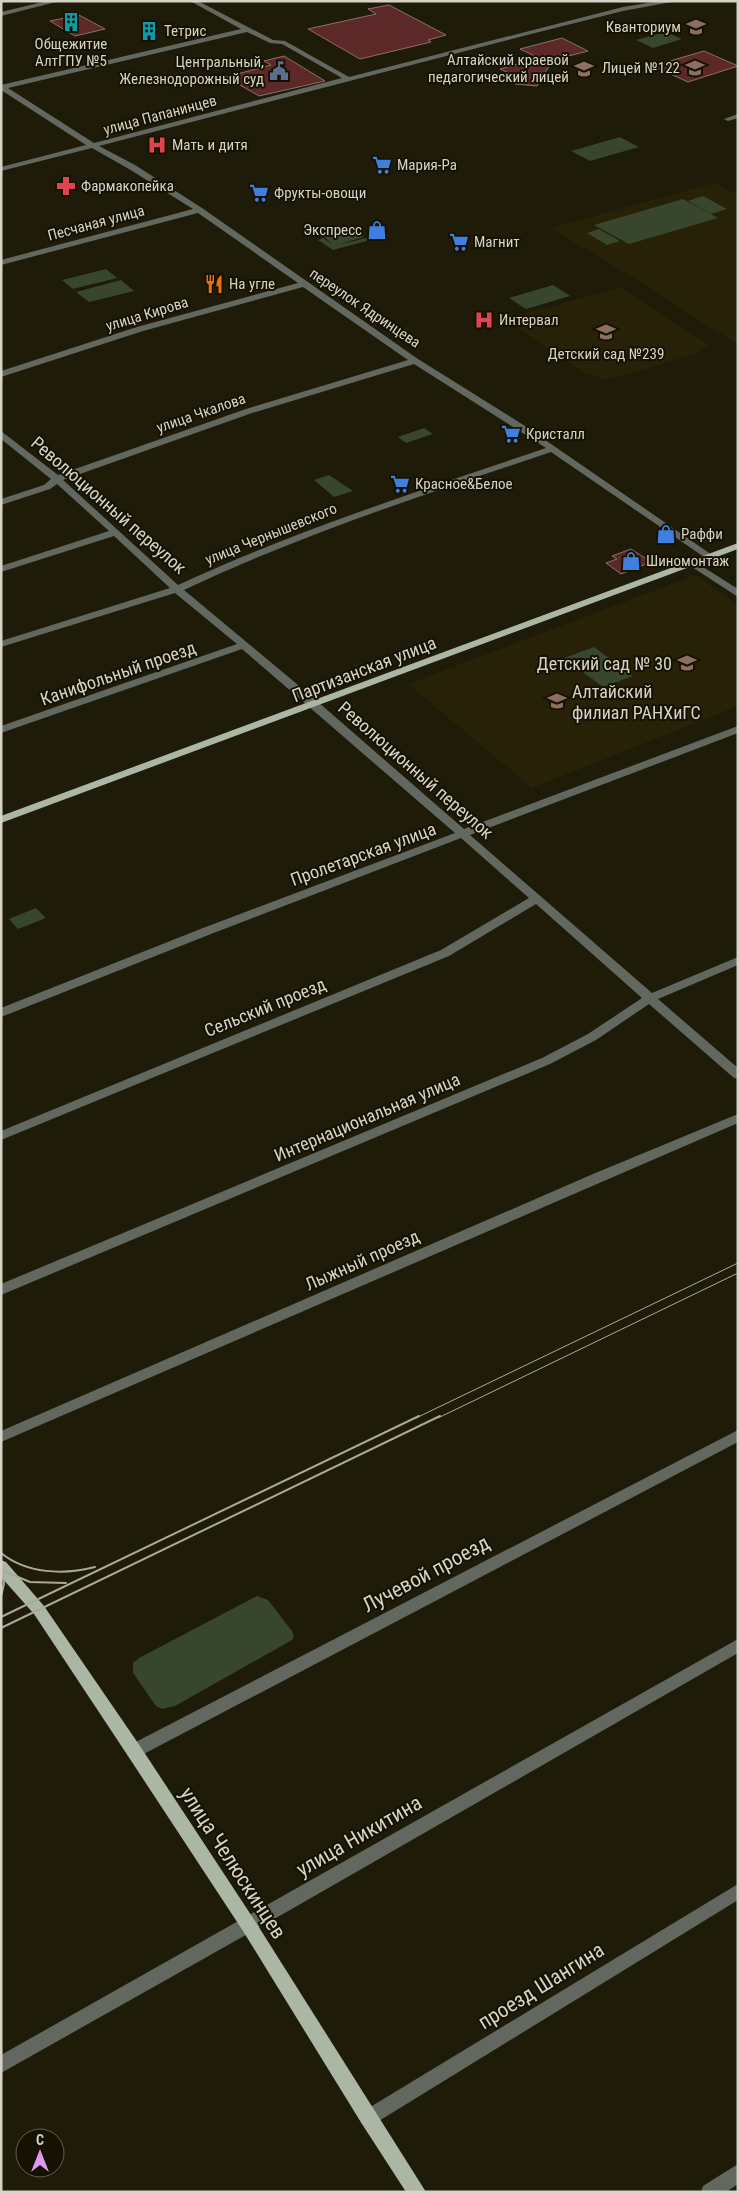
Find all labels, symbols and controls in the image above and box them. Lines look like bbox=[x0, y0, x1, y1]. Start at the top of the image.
building icon: Общежитие АлтГПУ №5 bbox=[60, 11, 82, 33]
school or university icon: Кванториум bbox=[685, 16, 707, 38]
place label: Кванториум bbox=[606, 18, 681, 36]
building icon: Тетрис bbox=[138, 20, 160, 42]
place label: Тетрис bbox=[164, 22, 206, 40]
place label: Общежитие АлтГПУ №5 bbox=[35, 35, 107, 70]
place label: Алтайский краевой педагогический лицей bbox=[428, 51, 569, 86]
place label: Центральный, Железнодорожный суд bbox=[119, 53, 264, 88]
school or university icon: Лицей №122 bbox=[684, 57, 706, 79]
school or university icon: Алтайский краевой педагогический лицей bbox=[573, 58, 595, 80]
place label: Лицей №122 bbox=[602, 59, 680, 77]
public building icon: Центральный, Железнодорожный суд bbox=[268, 60, 290, 82]
street label: улица Папанинцев bbox=[101, 91, 219, 139]
hospital icon: Мать и дитя bbox=[146, 134, 168, 156]
place label: Мать и дитя bbox=[172, 136, 248, 154]
supermarket icon: Мария-Ра bbox=[371, 154, 393, 176]
place label: Мария-Ра bbox=[397, 156, 457, 174]
pharmacy icon: Фармакопейка bbox=[55, 175, 77, 197]
place label: Фармакопейка bbox=[81, 177, 174, 195]
supermarket icon: Фрукты-овощи bbox=[248, 182, 270, 204]
place label: Фрукты-овощи bbox=[274, 184, 366, 202]
street label: Песчаная улица bbox=[46, 201, 146, 245]
shop icon: Экспресс bbox=[366, 219, 388, 241]
place label: Экспресс bbox=[303, 221, 362, 239]
supermarket icon: Магнит bbox=[448, 231, 470, 253]
place label: Магнит bbox=[474, 233, 520, 251]
street label: переулок Ядринцева bbox=[306, 264, 424, 352]
restaurant icon: На угле bbox=[203, 273, 225, 295]
place label: На угле bbox=[229, 275, 275, 293]
street label: улица Кирова bbox=[104, 293, 190, 335]
hospital icon: Интервал bbox=[473, 309, 495, 331]
place label: Интервал bbox=[499, 311, 559, 329]
school or university icon: Детский сад №239 bbox=[595, 321, 617, 343]
place label: Детский сад №239 bbox=[548, 345, 664, 363]
street label: улица Чкалова bbox=[154, 389, 248, 437]
supermarket icon: Кристалл bbox=[500, 423, 522, 445]
place label: Кристалл bbox=[526, 425, 585, 443]
street label: Революционный переулок bbox=[27, 432, 191, 578]
supermarket icon: Красное&Белое bbox=[389, 473, 411, 495]
place label: Красное&Белое bbox=[415, 475, 513, 493]
street label: улица Чернышевского bbox=[202, 499, 340, 569]
shop icon: Раффи bbox=[655, 523, 677, 545]
place label: Раффи bbox=[681, 525, 723, 543]
shop icon: Шиномонтаж bbox=[620, 550, 642, 572]
place label: Шиномонтаж bbox=[646, 552, 729, 570]
street label: Партизанская улица bbox=[289, 632, 439, 706]
street label: Канифольный проезд bbox=[38, 636, 199, 709]
school or university icon: Детский сад № 30 bbox=[676, 652, 698, 674]
place label: Детский сад № 30 bbox=[537, 653, 672, 674]
place label: Алтайский филиал РАНХиГС bbox=[572, 681, 701, 723]
school or university icon: Алтайский филиал РАНХиГС bbox=[546, 690, 568, 712]
street label: Революционный переулок bbox=[334, 697, 498, 843]
street label: Пролетарская улица bbox=[287, 818, 439, 890]
street label: Сельский проезд bbox=[201, 973, 329, 1041]
street label: Интернациональная улица bbox=[271, 1068, 463, 1166]
street label: Лыжный проезд bbox=[301, 1225, 423, 1295]
street label: Лучевой проезд bbox=[358, 1530, 494, 1618]
street label: улица Челюскинцев bbox=[175, 1783, 291, 1943]
street label: улица Никитина bbox=[292, 1790, 426, 1882]
street label: проезд Шангина bbox=[474, 1938, 608, 2034]
north arrow bbox=[15, 2128, 65, 2178]
text: С bbox=[36, 2132, 44, 2148]

